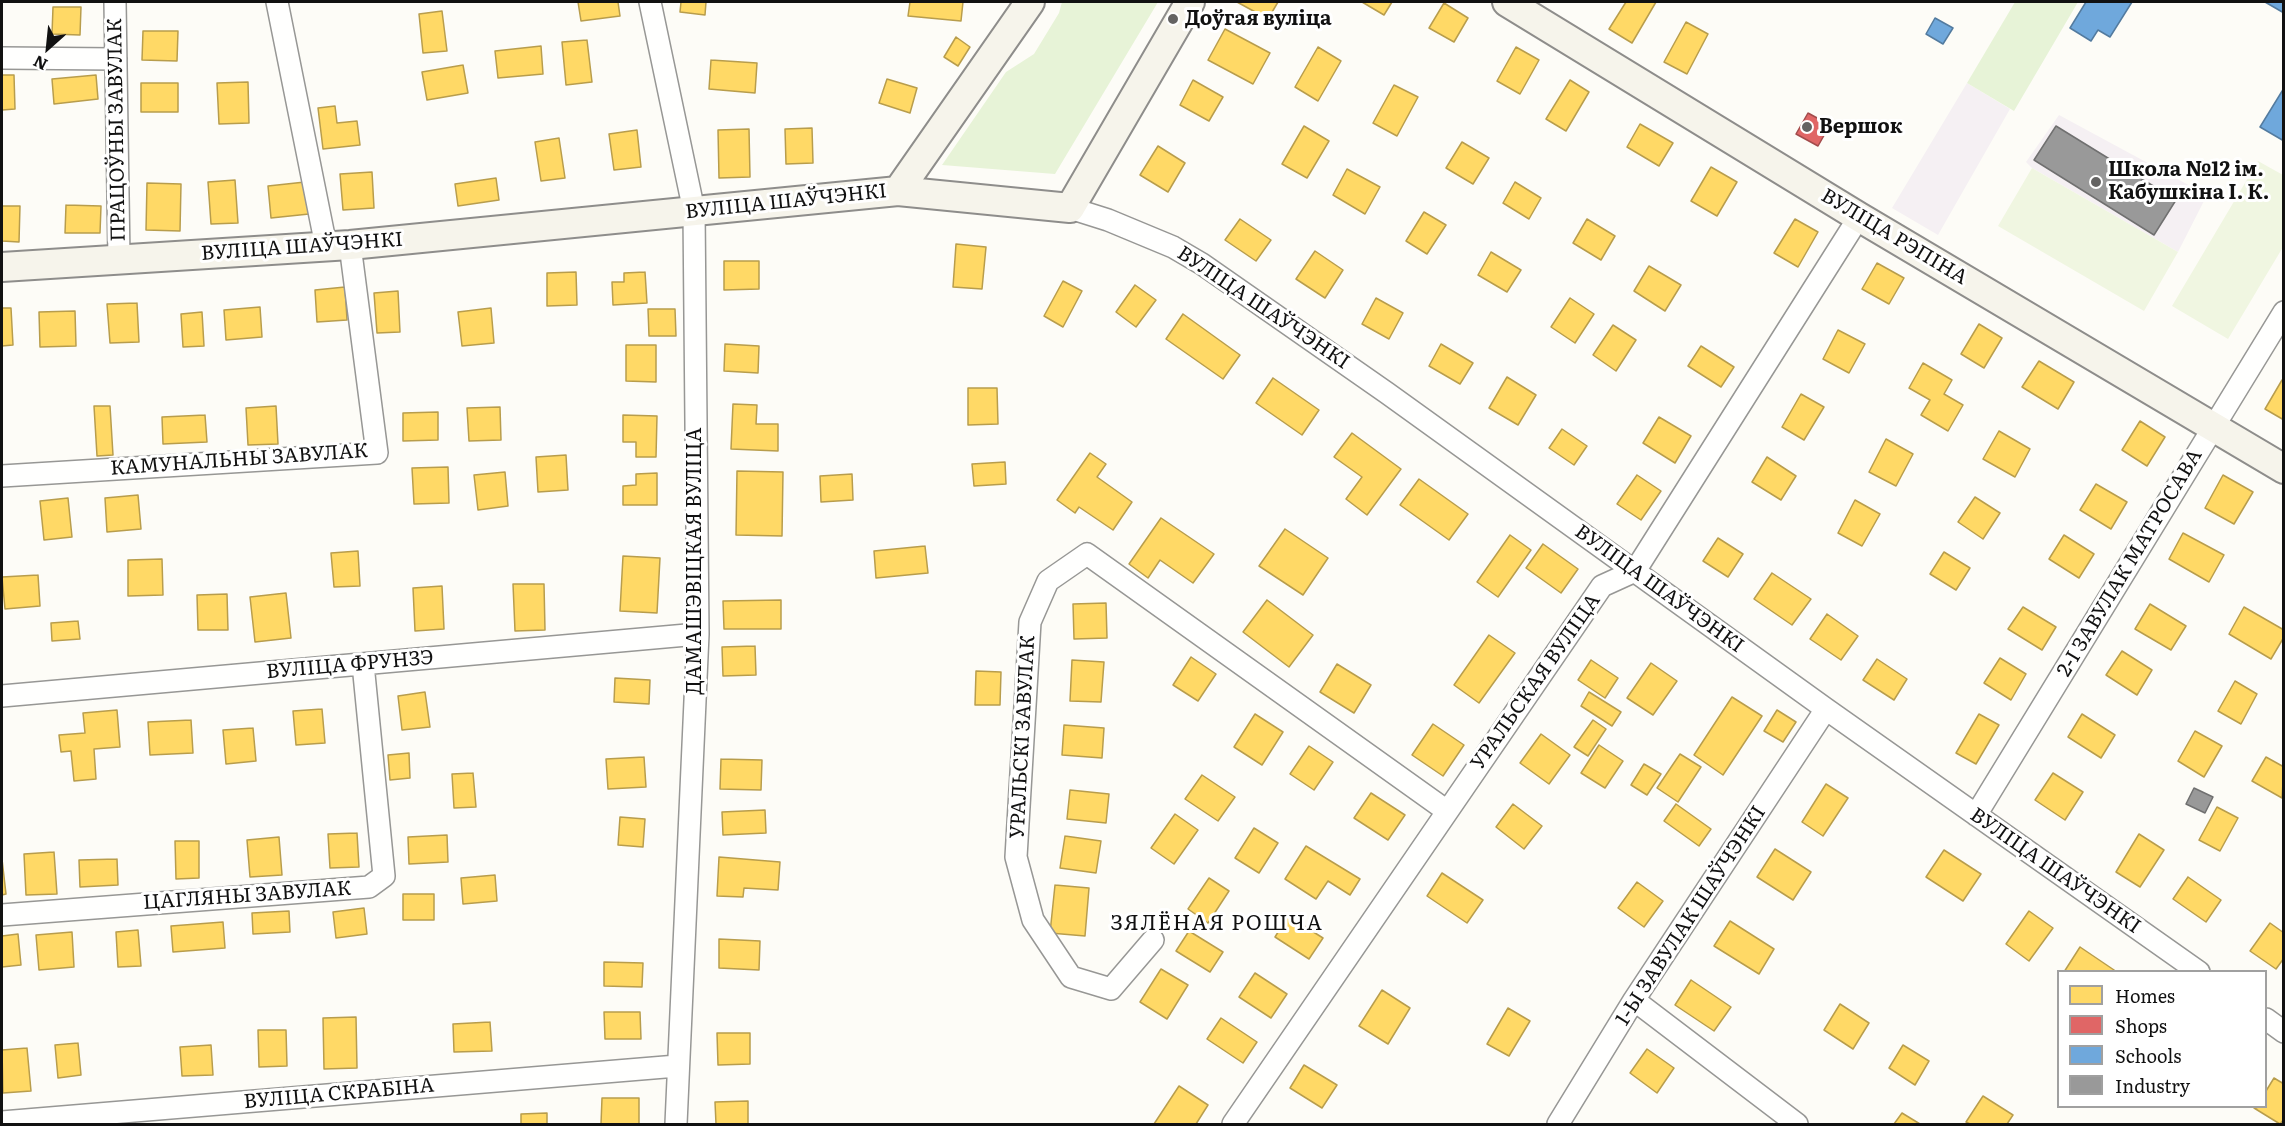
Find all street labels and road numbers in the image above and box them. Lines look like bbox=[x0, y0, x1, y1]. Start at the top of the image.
street label: ПРАЦОЎНЫ ЗАВУЛАК bbox=[103, 18, 131, 242]
street label: ВУЛІЦА ШАЎЧЭНКІ bbox=[684, 179, 888, 225]
street label: ВУЛІЦА РЭПІНА bbox=[1817, 184, 1971, 290]
street label: ВУЛІЦА ШАЎЧЭНКІ bbox=[200, 228, 404, 266]
street label: ВУЛІЦА ШАЎЧЭНКІ bbox=[1172, 241, 1354, 375]
street label: ДАМАШЭВІЦКАЯ ВУЛІЦА bbox=[683, 427, 707, 695]
street label: КАМУНАЛЬНЫ ЗАВУЛАК bbox=[109, 439, 369, 481]
street label: 2-І ЗАВУЛАК МАТРОСАВА bbox=[2052, 445, 2208, 681]
street label: ВУЛІЦА ШАЎЧЭНКІ bbox=[1570, 520, 1748, 658]
street label: УРАЛЬСКАЯ ВУЛІЦА bbox=[1466, 590, 1606, 774]
street label: УРАЛЬСКІ ЗАВУЛАК bbox=[1006, 635, 1040, 839]
street label: ВУЛІЦА ФРУНЗЭ bbox=[265, 646, 435, 684]
street label: 1-Ы ЗАВУЛАК ШАЎЧЭНКІ bbox=[1611, 802, 1771, 1030]
street label: ВУЛІЦА ШАЎЧЭНКІ bbox=[1965, 803, 2145, 939]
street label: ЦАГЛЯНЫ ЗАВУЛАК bbox=[142, 877, 352, 915]
street label: ВУЛІЦА СКРАБІНА bbox=[243, 1074, 435, 1114]

